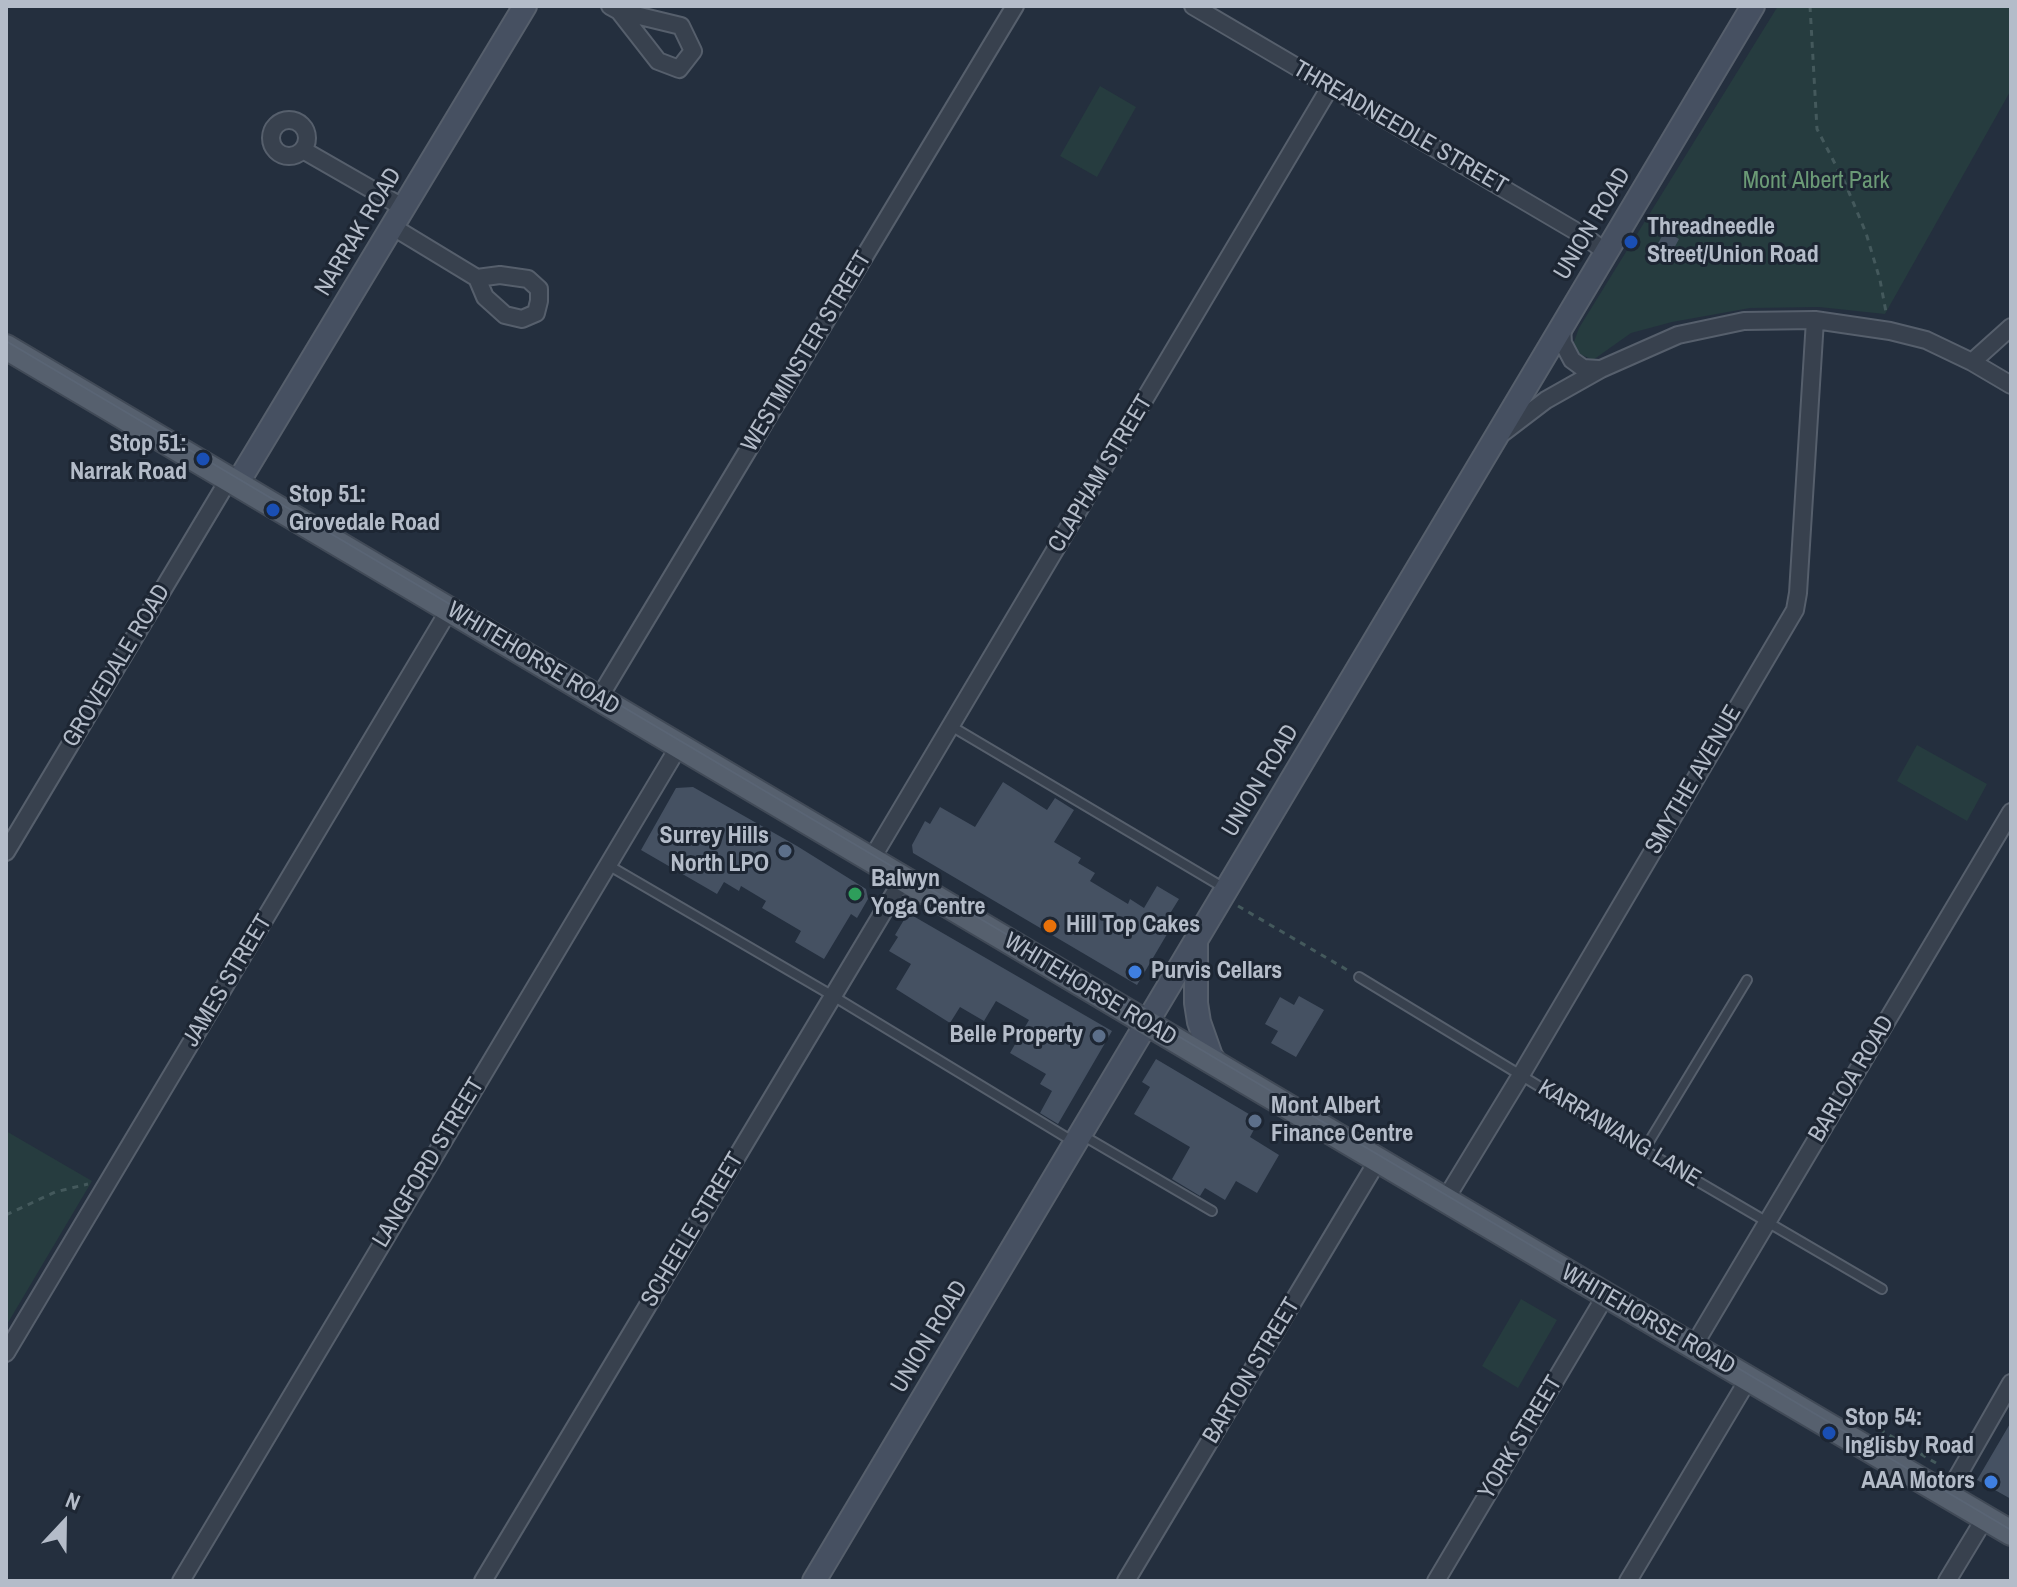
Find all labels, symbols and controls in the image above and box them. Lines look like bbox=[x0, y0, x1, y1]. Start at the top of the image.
street label: THREADNEEDLE STREET bbox=[1288, 55, 1512, 201]
street label: NARRAK ROAD bbox=[309, 163, 409, 301]
street label: UNION ROAD bbox=[1548, 163, 1638, 285]
park label: Mont Albert Park bbox=[1743, 168, 1889, 196]
place label: Threadneedle Street/Union Road bbox=[1647, 214, 1819, 270]
marker: Threadneedle Street/Union Road bbox=[1622, 233, 1640, 251]
street label: WESTMINSTER STREET bbox=[736, 247, 878, 457]
street label: CLAPHAM STREET bbox=[1043, 390, 1159, 558]
place label: Stop 51: Narrak Road bbox=[70, 431, 187, 487]
marker: Stop 51: Narrak Road bbox=[194, 450, 212, 468]
place label: Stop 51: Grovedale Road bbox=[289, 482, 440, 538]
marker: Stop 51: Grovedale Road bbox=[264, 501, 282, 519]
street label: GROVEDALE ROAD bbox=[57, 579, 177, 753]
street label: WHITEHORSE ROAD bbox=[442, 596, 624, 722]
street label: SMYTHE AVENUE bbox=[1640, 701, 1748, 859]
street label: UNION ROAD bbox=[1216, 720, 1306, 842]
place label: Surrey Hills North LPO bbox=[660, 823, 769, 879]
marker: Surrey Hills North LPO bbox=[776, 842, 794, 860]
place label: Balwyn Yoga Centre bbox=[871, 866, 985, 922]
marker: Balwyn Yoga Centre bbox=[846, 885, 864, 903]
street label: JAMES STREET bbox=[177, 910, 279, 1052]
place label: Hill Top Cakes bbox=[1066, 912, 1200, 940]
marker: Hill Top Cakes bbox=[1041, 917, 1059, 935]
street label: WHITEHORSE ROAD bbox=[999, 927, 1181, 1053]
place label: Purvis Cellars bbox=[1151, 958, 1282, 986]
marker: Purvis Cellars bbox=[1126, 963, 1144, 981]
street label: BARLOA ROAD bbox=[1803, 1011, 1901, 1147]
place label: Belle Property bbox=[950, 1022, 1083, 1050]
marker: Belle Property bbox=[1090, 1027, 1108, 1045]
street label: LANGFORD STREET bbox=[367, 1073, 491, 1253]
street label: KARRAWANG LANE bbox=[1533, 1074, 1705, 1194]
place label: Mont Albert Finance Centre bbox=[1271, 1093, 1413, 1149]
marker: Mont Albert Finance Centre bbox=[1246, 1112, 1264, 1130]
street label: SCHEELE STREET bbox=[636, 1148, 750, 1312]
street label: WHITEHORSE ROAD bbox=[1556, 1259, 1740, 1381]
street label: UNION ROAD bbox=[885, 1276, 975, 1398]
street label: BARTON STREET bbox=[1197, 1293, 1307, 1449]
street label: YORK STREET bbox=[1473, 1371, 1569, 1505]
place label: Stop 54: Inglisby Road bbox=[1845, 1405, 1974, 1461]
marker: Stop 54: Inglisby Road bbox=[1820, 1424, 1838, 1442]
place label: AAA Motors bbox=[1861, 1468, 1975, 1496]
marker: AAA Motors bbox=[1982, 1473, 2000, 1491]
north arrow bbox=[24, 1483, 104, 1563]
text: N bbox=[61, 1484, 85, 1517]

